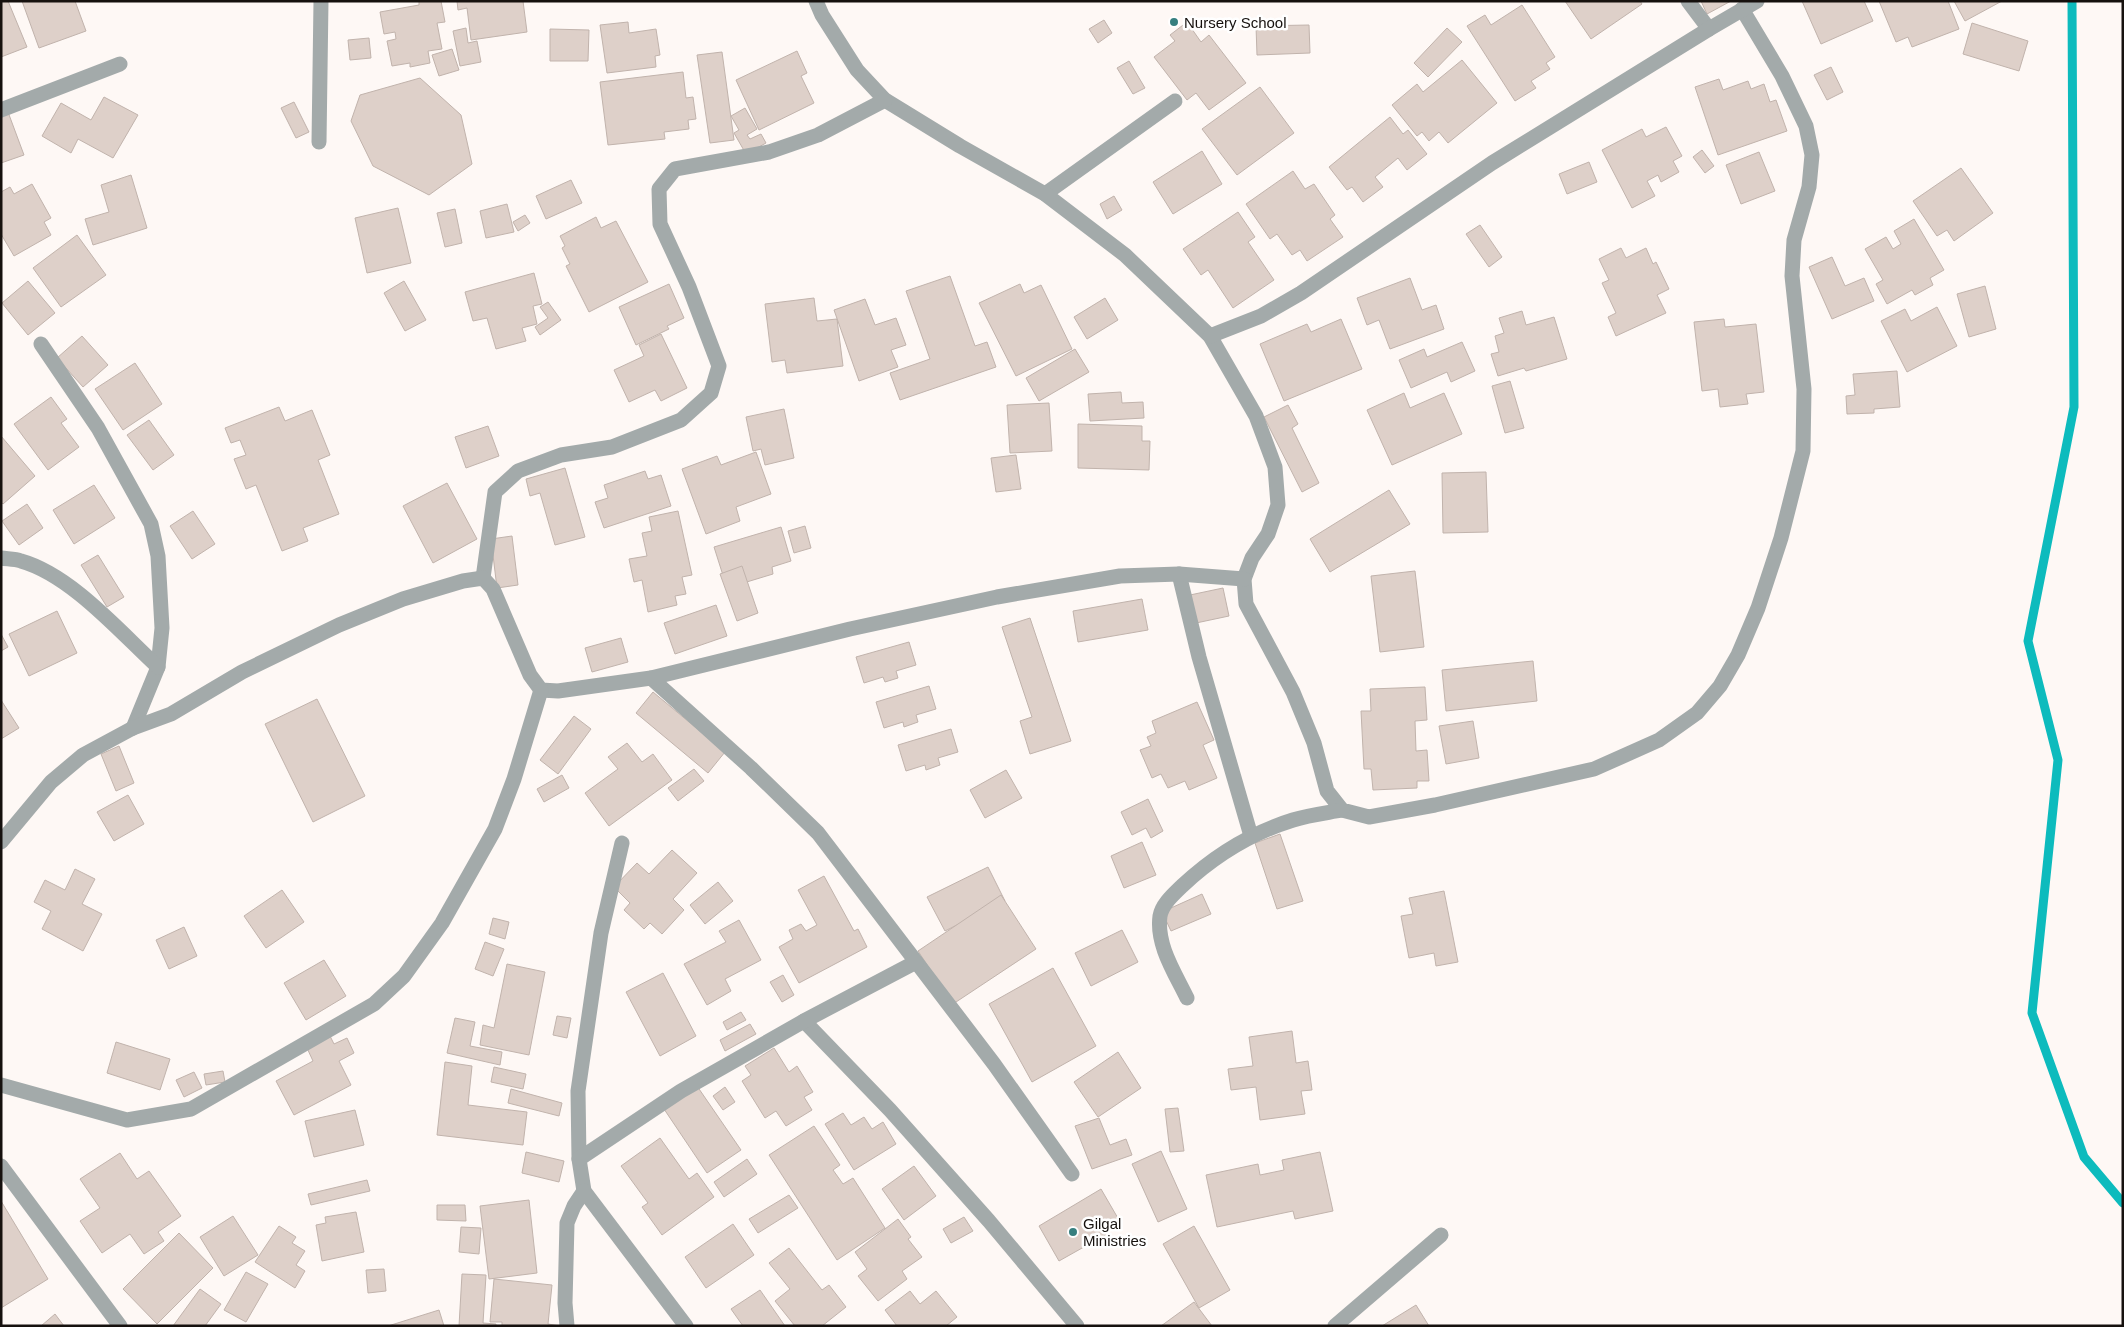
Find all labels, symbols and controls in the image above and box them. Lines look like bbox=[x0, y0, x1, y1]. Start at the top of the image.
place label: Nursery School bbox=[1184, 14, 1287, 31]
marker: Nursery School bbox=[1168, 16, 1180, 28]
place label: Gilgal Ministries bbox=[1083, 1215, 1146, 1249]
marker: Gilgal Ministries bbox=[1067, 1226, 1079, 1238]

